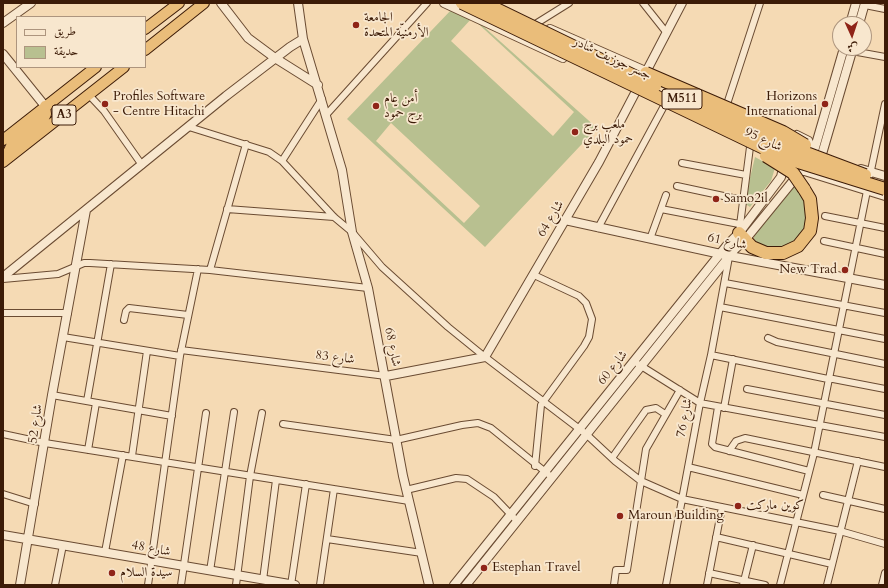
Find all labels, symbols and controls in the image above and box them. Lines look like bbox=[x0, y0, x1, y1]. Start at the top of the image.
place label: الجامعة الأرمنيّة المتحدة bbox=[364, 10, 429, 41]
legend bbox=[16, 16, 146, 68]
north arrow bbox=[832, 16, 872, 56]
marker: الجامعة الأرمنيّة المتحدة bbox=[351, 20, 361, 30]
text: طريق bbox=[54, 23, 76, 39]
street label: جسر جوزيف شادر bbox=[570, 34, 654, 84]
text: ش bbox=[847, 40, 858, 55]
text: حديقة bbox=[54, 43, 78, 59]
place label: Profiles Software - Centre Hitachi bbox=[113, 89, 205, 120]
road number: M511 bbox=[662, 89, 702, 109]
place label: Horizons International bbox=[746, 89, 817, 120]
place label: أمن عام برج حمّود bbox=[384, 91, 422, 122]
marker: Profiles Software - Centre Hitachi bbox=[100, 99, 110, 109]
marker: Horizons International bbox=[820, 99, 830, 109]
marker: أمن عام برج حمّود bbox=[371, 101, 381, 111]
road number: A3 bbox=[52, 105, 76, 125]
place label: ملعب برج حمود البلدي bbox=[583, 117, 633, 148]
street label: شارع 95 bbox=[742, 125, 784, 155]
marker: ملعب برج حمود البلدي bbox=[570, 127, 580, 137]
place label: Samo2il bbox=[724, 191, 768, 207]
marker: Samo2il bbox=[711, 194, 721, 204]
street label: شارع 64 bbox=[534, 198, 568, 240]
street label: شارع 61 bbox=[706, 230, 748, 254]
place label: New Trad bbox=[779, 262, 837, 278]
marker: New Trad bbox=[840, 265, 850, 275]
street label: شارع 68 bbox=[381, 326, 403, 368]
street label: شارع 83 bbox=[315, 348, 355, 368]
street label: شارع 60 bbox=[595, 348, 631, 388]
street label: شارع 76 bbox=[674, 397, 696, 439]
street label: شارع 52 bbox=[26, 403, 46, 445]
place label: كوين ماركت bbox=[746, 498, 804, 514]
marker: كوين ماركت bbox=[733, 501, 743, 511]
place label: Maroun Building bbox=[628, 508, 724, 524]
marker: Maroun Building bbox=[615, 511, 625, 521]
street label: شارع 48 bbox=[130, 538, 172, 560]
place label: Estephan Travel bbox=[492, 560, 581, 576]
marker: Estephan Travel bbox=[479, 563, 489, 573]
place label: سيدة السلام bbox=[120, 565, 172, 581]
marker: سيدة السلام bbox=[107, 568, 117, 578]

